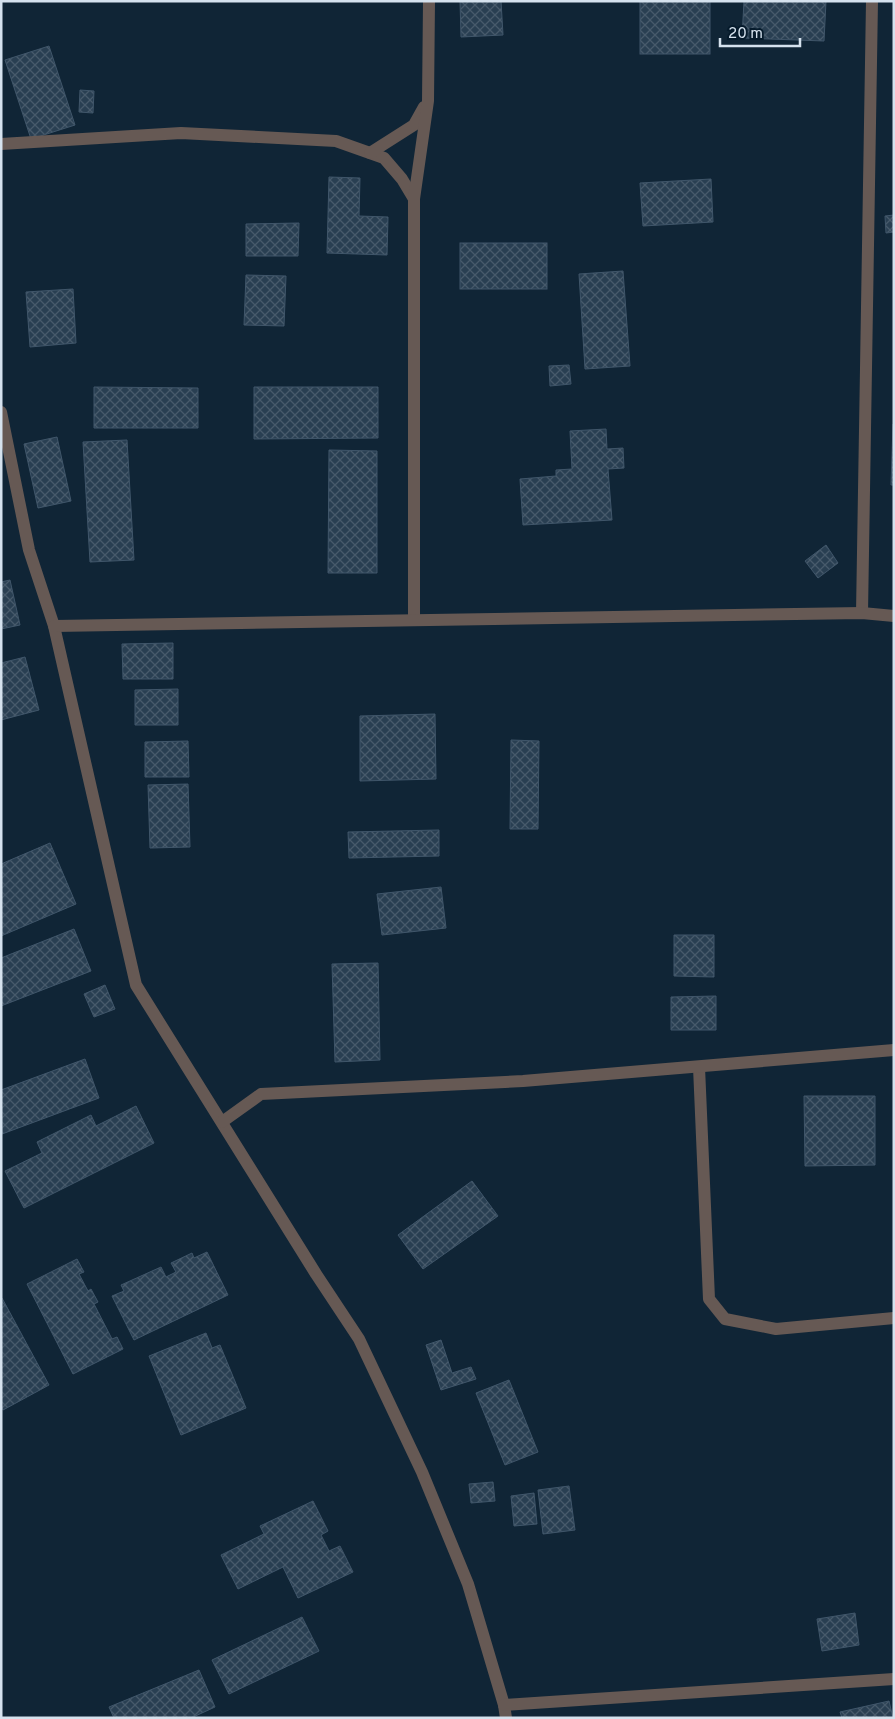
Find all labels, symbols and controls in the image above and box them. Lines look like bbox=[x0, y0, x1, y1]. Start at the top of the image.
scale bar bbox=[720, 15, 800, 47]
text: 20 m bbox=[728, 25, 763, 44]

